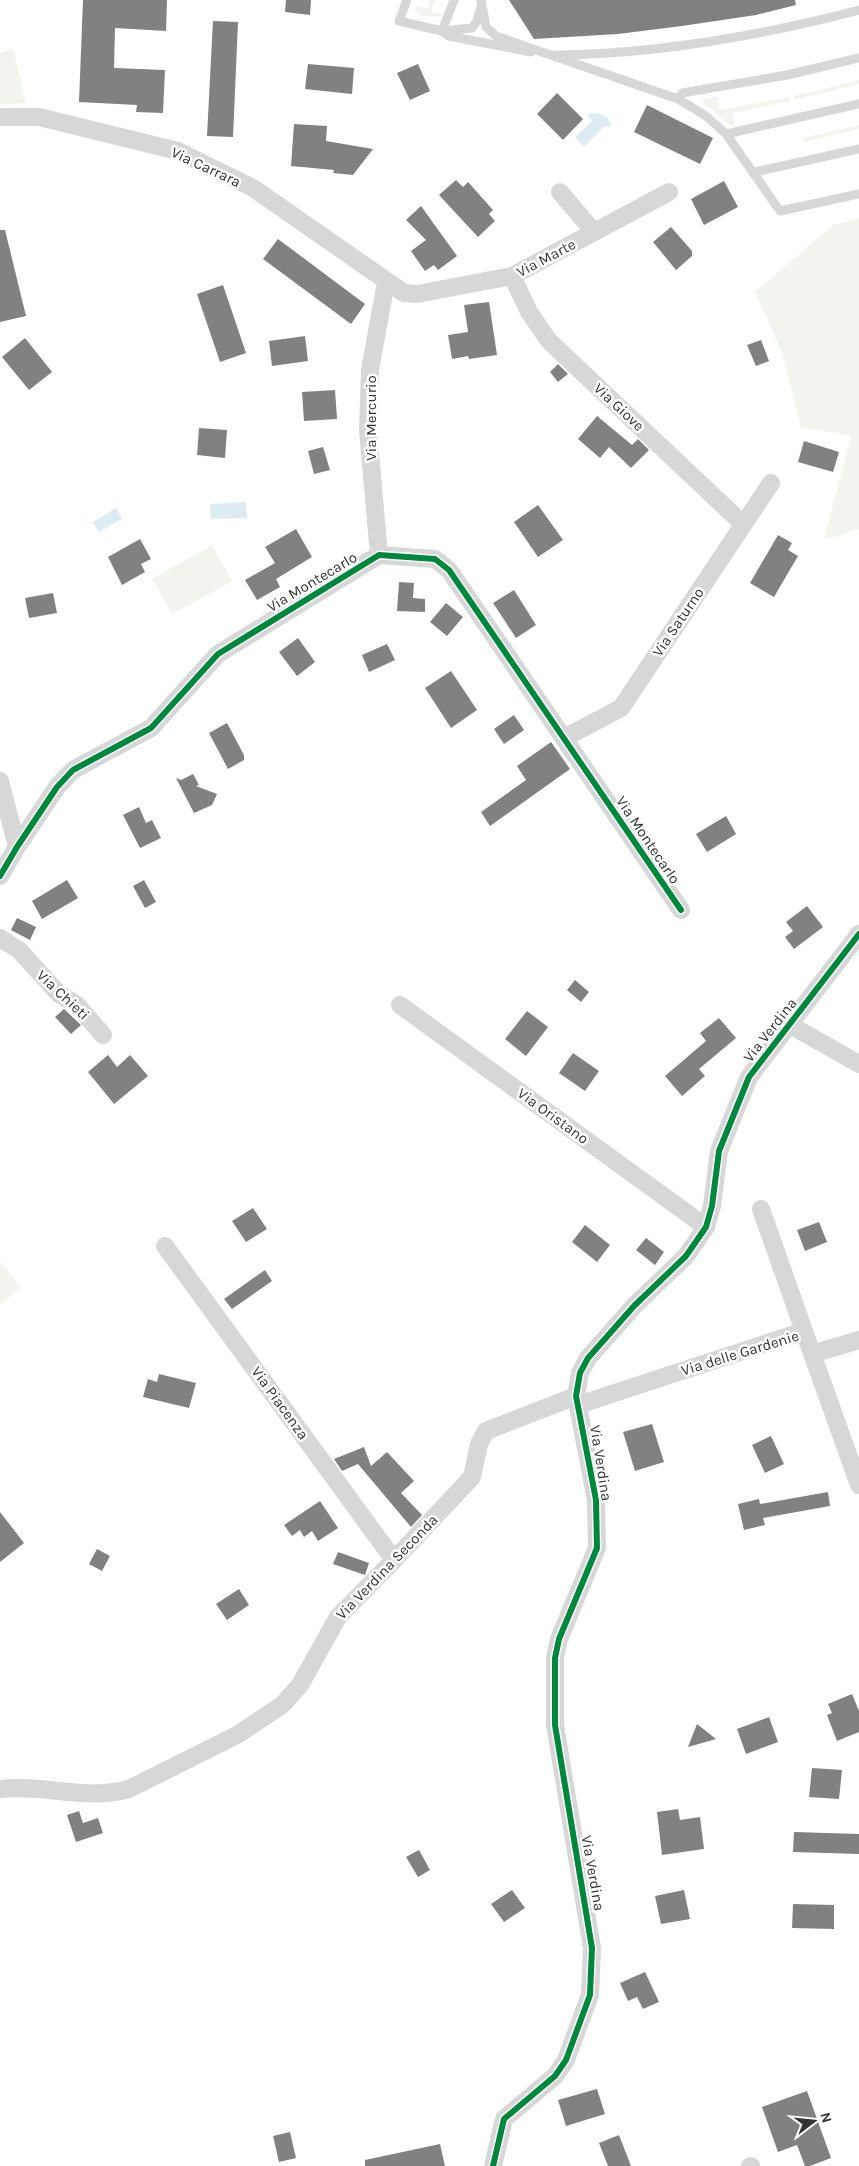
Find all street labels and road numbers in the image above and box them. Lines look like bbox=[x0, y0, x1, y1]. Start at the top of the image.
street label: Via Carrara bbox=[168, 143, 244, 191]
street label: Via Marte bbox=[513, 235, 579, 281]
street label: Via Mercurio bbox=[362, 375, 380, 461]
street label: Via Giove bbox=[590, 379, 648, 435]
street label: Via Montecarlo bbox=[264, 548, 360, 616]
street label: Via Saturno bbox=[648, 584, 708, 660]
street label: Via Montecarlo bbox=[612, 793, 684, 887]
street label: Via Chieti bbox=[33, 966, 93, 1024]
street label: Via Verdina bbox=[739, 994, 801, 1066]
street label: Via Oristano bbox=[514, 1084, 592, 1148]
street label: Via delle Gardenie bbox=[679, 1327, 801, 1379]
street label: Via Piacenza bbox=[248, 1363, 312, 1443]
street label: Via Verdina bbox=[586, 1424, 616, 1502]
street label: Via Verdina Seconda bbox=[332, 1511, 442, 1623]
street label: Via Verdina bbox=[577, 1834, 609, 1912]

